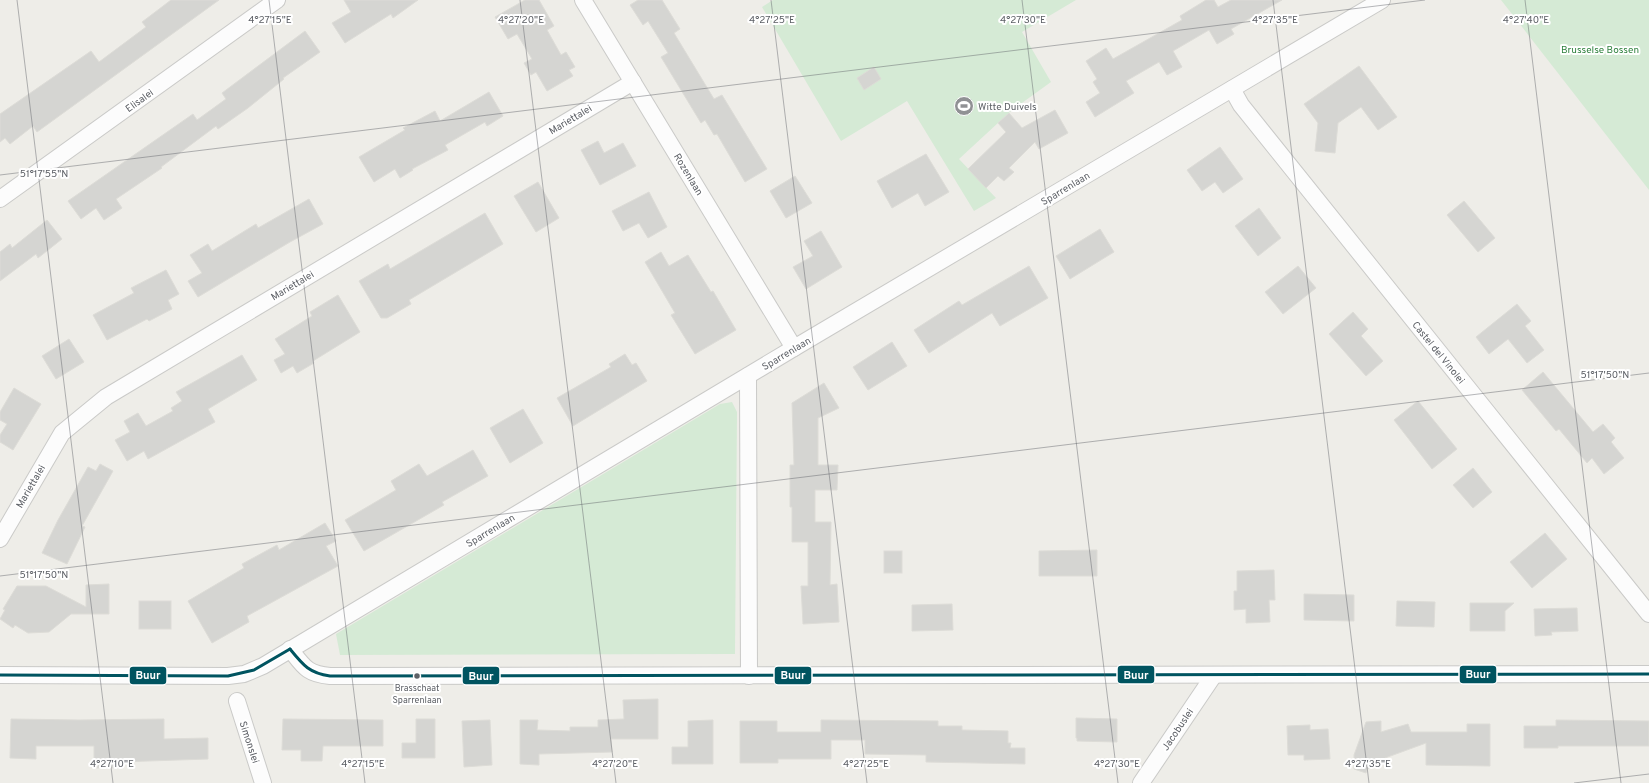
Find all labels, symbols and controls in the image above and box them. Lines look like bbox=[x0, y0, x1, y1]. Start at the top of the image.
text: 4°27'15"E bbox=[248, 14, 292, 27]
text: 4°27'20"E bbox=[498, 14, 544, 27]
text: 4°27'25"E bbox=[749, 14, 795, 27]
text: 4°27'30"E bbox=[1000, 14, 1046, 27]
text: 4°27'35"E bbox=[1252, 14, 1298, 27]
text: 4°27'40"E bbox=[1503, 14, 1549, 27]
park label: Brusselse Bossen bbox=[1561, 44, 1639, 57]
street label: Elisalei bbox=[123, 87, 156, 116]
sports icon: Witte Duivels bbox=[953, 95, 975, 117]
place label: Witte Duivels bbox=[978, 101, 1037, 114]
street label: Mariettalei bbox=[547, 102, 595, 138]
street label: Rozenlaan bbox=[670, 151, 705, 198]
text: 51°17'55"N bbox=[20, 168, 68, 181]
street label: Sparrenlaan bbox=[1039, 170, 1093, 209]
street label: Mariettalei bbox=[269, 268, 317, 304]
street label: Castel del Vinolei bbox=[1409, 319, 1467, 387]
street label: Sparrenlaan bbox=[760, 335, 814, 374]
text: 51°17'50"N bbox=[1581, 369, 1629, 382]
street label: Mariettalei bbox=[14, 463, 49, 511]
street label: Sparrenlaan bbox=[464, 512, 518, 551]
text: 51°17'50"N bbox=[20, 569, 68, 582]
line badge: Buur bbox=[1117, 665, 1155, 684]
line badge: Buur bbox=[1459, 665, 1497, 684]
line badge: Buur bbox=[129, 666, 167, 685]
line badge: Buur bbox=[462, 666, 500, 685]
line badge: Buur bbox=[774, 666, 812, 685]
text: Buur bbox=[1465, 668, 1491, 682]
text: Buur bbox=[135, 669, 161, 683]
text: Buur bbox=[780, 669, 806, 683]
text: Buur bbox=[1123, 669, 1149, 683]
text: Buur bbox=[468, 670, 494, 684]
marker: Brasschaat Sparrenlaan bbox=[412, 671, 422, 681]
place label: Brasschaat Sparrenlaan bbox=[392, 683, 442, 706]
street label: Jacobuslei bbox=[1159, 706, 1197, 753]
street label: Simonslei bbox=[236, 720, 261, 765]
text: 4°27'10"E bbox=[90, 758, 134, 771]
text: 4°27'15"E bbox=[341, 758, 385, 771]
text: 4°27'20"E bbox=[592, 758, 638, 771]
text: 4°27'25"E bbox=[843, 758, 889, 771]
text: 4°27'30"E bbox=[1094, 758, 1140, 771]
text: 4°27'35"E bbox=[1345, 758, 1391, 771]

